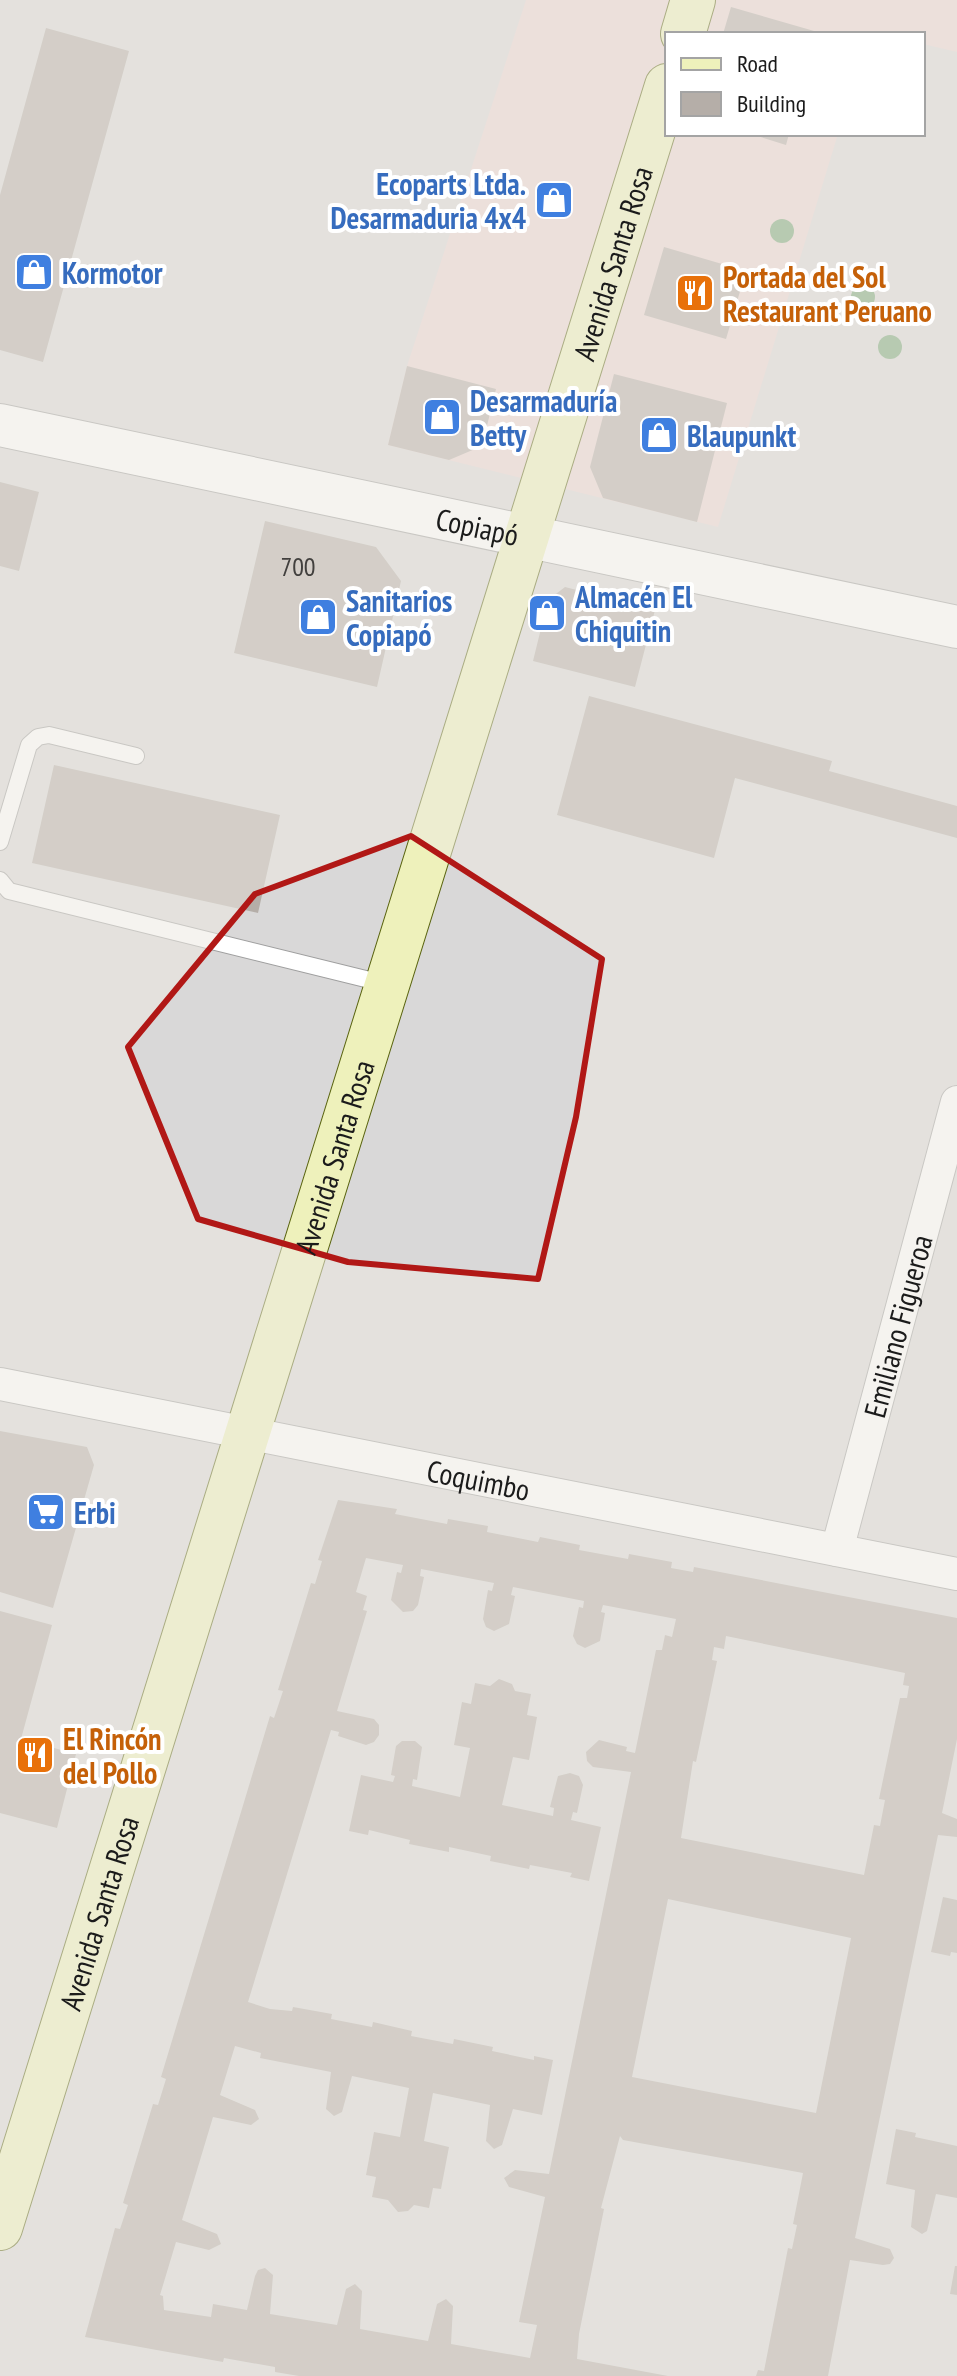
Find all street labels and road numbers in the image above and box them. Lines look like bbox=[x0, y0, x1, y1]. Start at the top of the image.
street label: Avenida Santa Rosa bbox=[563, 161, 660, 365]
street label: Copiapó bbox=[433, 498, 522, 553]
street label: Avenida Santa Rosa bbox=[285, 1055, 382, 1259]
street label: Emiliano Figueroa bbox=[854, 1230, 940, 1421]
street label: Coquimbo bbox=[424, 1450, 533, 1508]
street label: Avenida Santa Rosa bbox=[50, 1811, 147, 2015]

